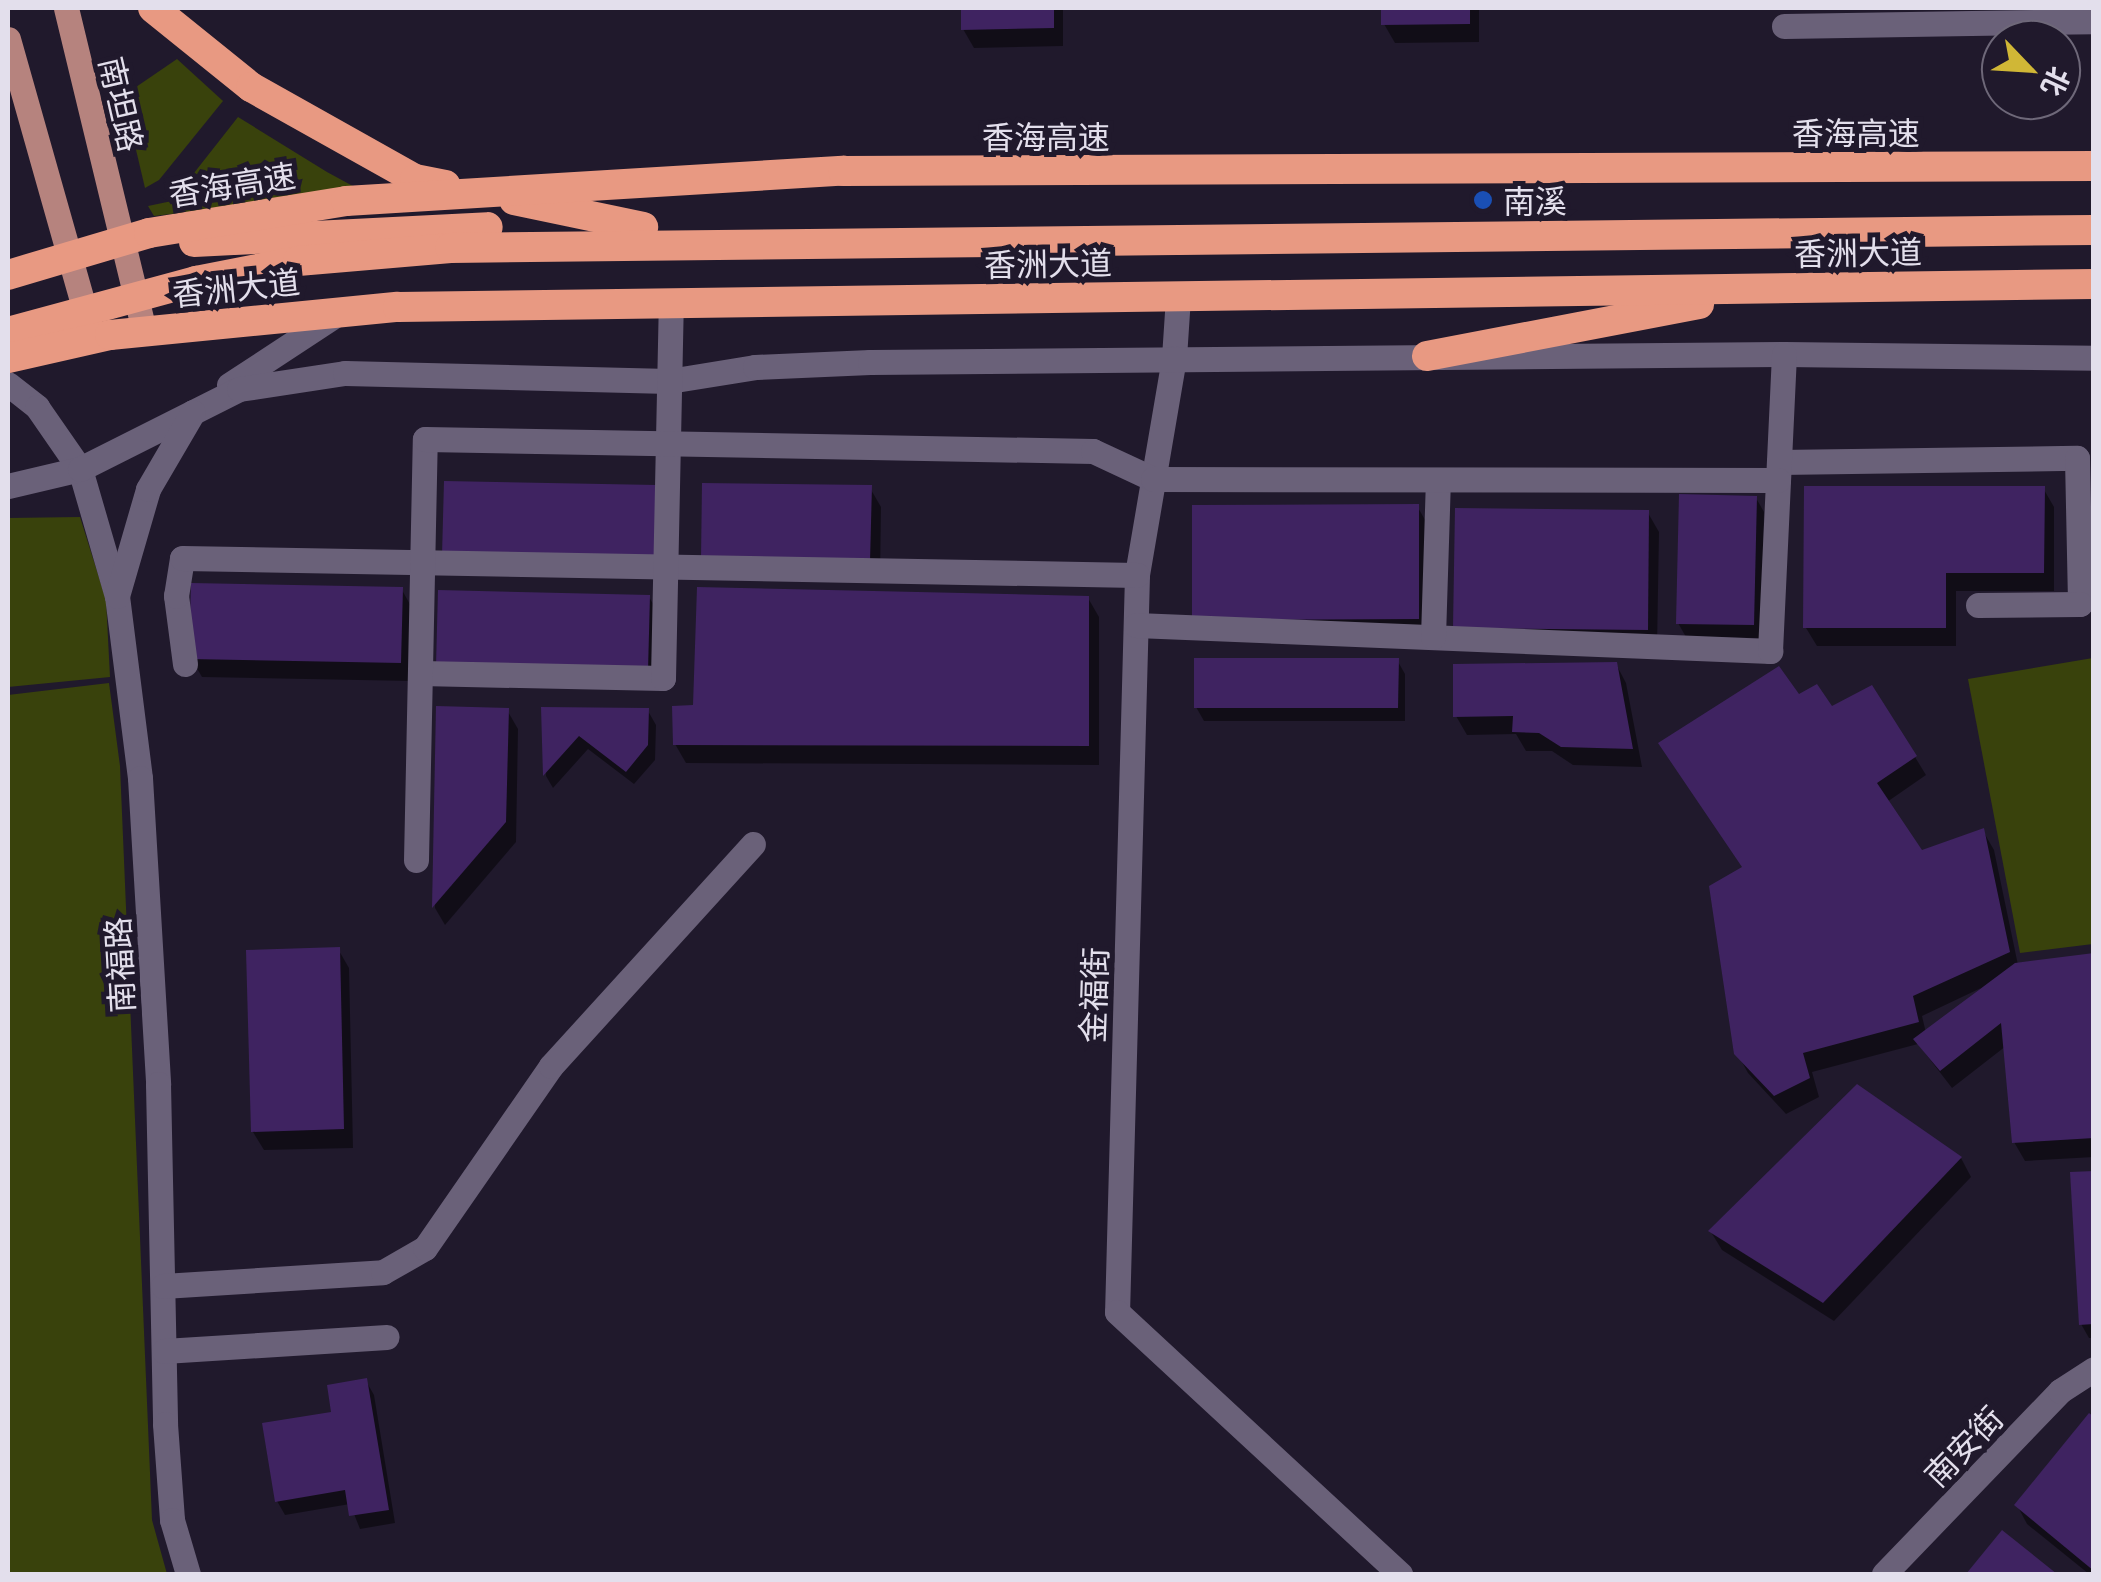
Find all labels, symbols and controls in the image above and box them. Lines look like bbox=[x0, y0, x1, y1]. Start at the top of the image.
north arrow bbox=[1981, 20, 2081, 120]
street label: 南坦路 bbox=[92, 53, 152, 155]
text: 北 bbox=[2035, 62, 2078, 102]
street label: 香海高速 bbox=[1792, 113, 1920, 151]
street label: 香海高速 bbox=[982, 117, 1110, 155]
street label: 香海高速 bbox=[166, 155, 298, 213]
place label: 南溪 bbox=[1503, 181, 1567, 219]
marker: 南溪 bbox=[1472, 189, 1494, 211]
street label: 香洲大道 bbox=[1794, 232, 1922, 272]
street label: 香洲大道 bbox=[984, 243, 1112, 283]
street label: 香洲大道 bbox=[170, 261, 302, 313]
street label: 南福路 bbox=[97, 916, 141, 1014]
street label: 金福街 bbox=[1072, 946, 1114, 1044]
street label: 南安街 bbox=[1916, 1398, 2010, 1494]

